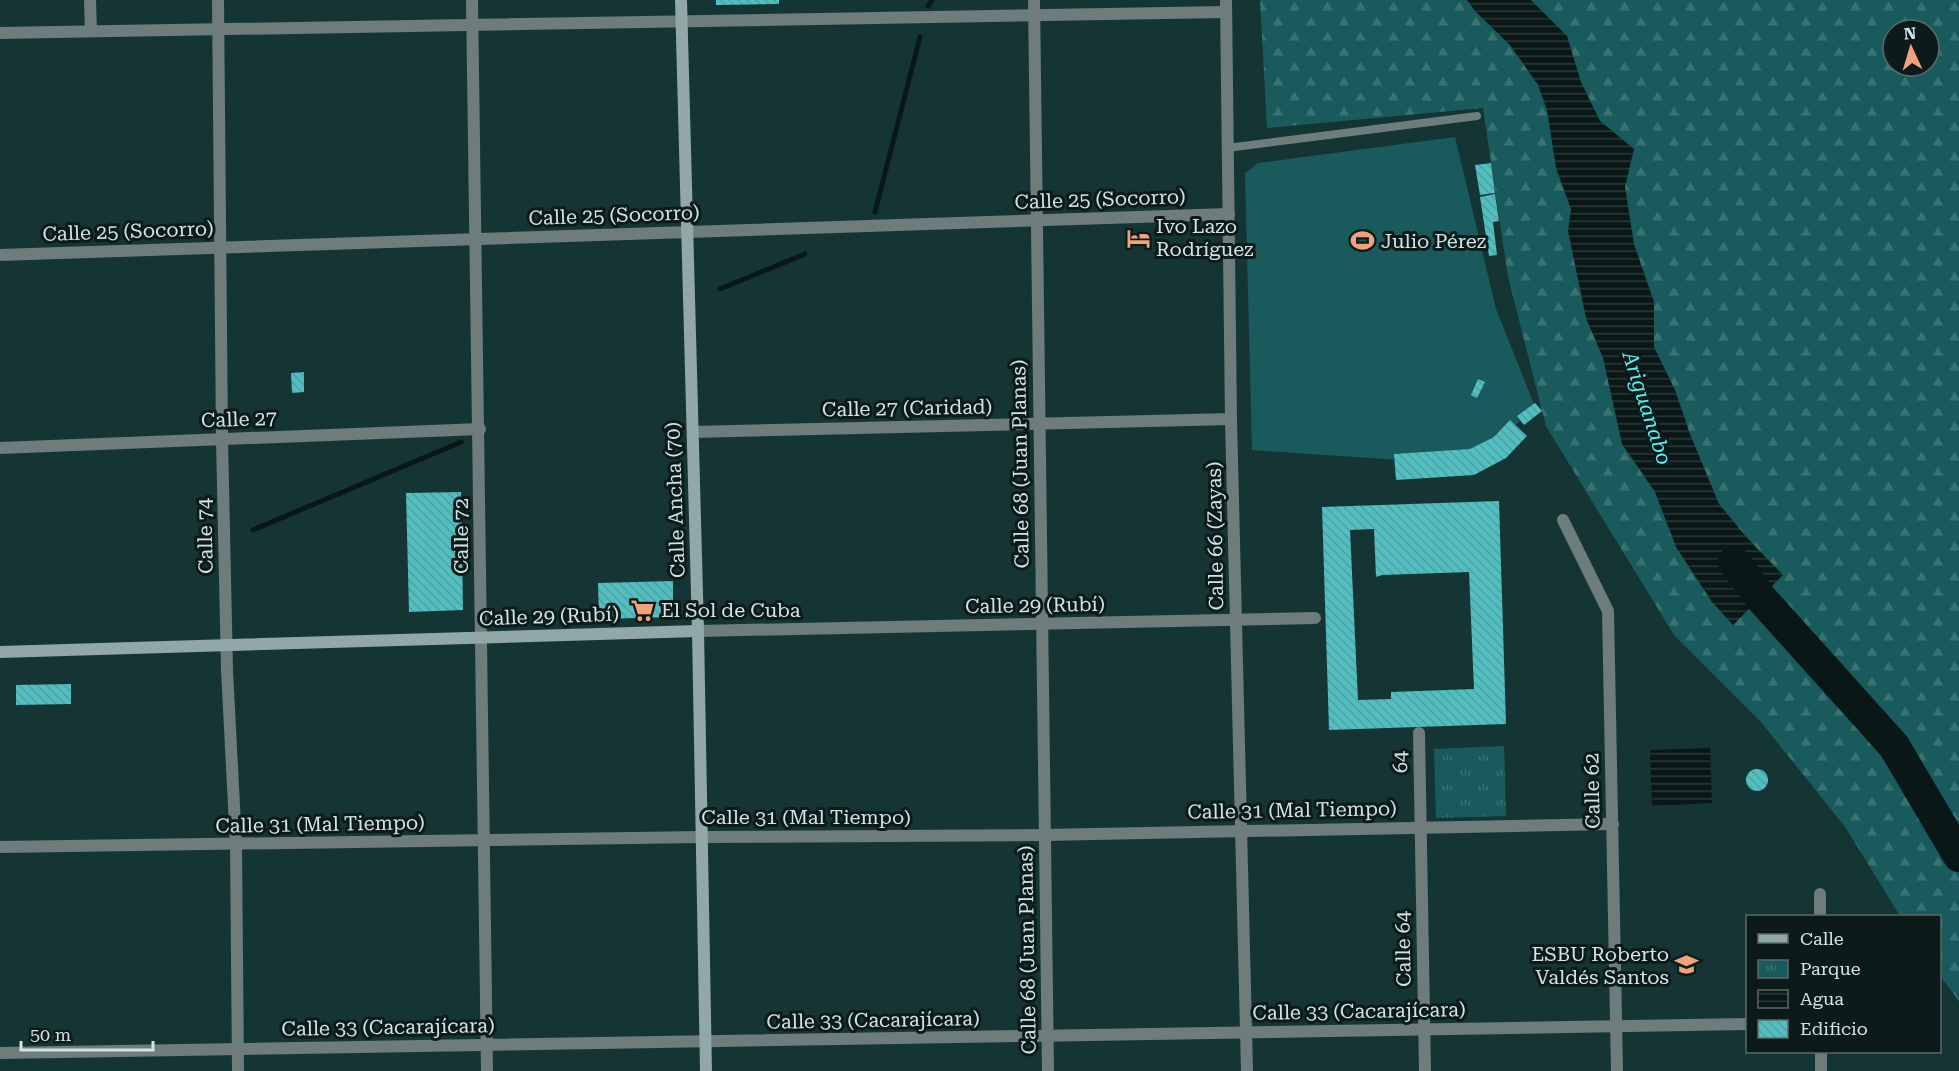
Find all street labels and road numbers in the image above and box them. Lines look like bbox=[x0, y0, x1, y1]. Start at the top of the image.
street label: Calle 25 (Socorro) bbox=[1014, 184, 1186, 214]
street label: Calle 25 (Socorro) bbox=[528, 200, 700, 230]
street label: Calle 25 (Socorro) bbox=[42, 216, 214, 246]
street label: Calle 68 (Juan Planas) bbox=[1006, 359, 1034, 569]
street label: Calle 27 (Caridad) bbox=[822, 395, 992, 421]
street label: Calle 27 bbox=[201, 406, 277, 432]
street label: Calle Ancha (70) bbox=[660, 422, 690, 578]
street label: Calle 66 (Zayas) bbox=[1202, 461, 1228, 611]
street label: Calle 74 bbox=[192, 497, 218, 574]
street label: Calle 72 bbox=[449, 498, 473, 574]
street label: Calle 29 (Rubí) bbox=[965, 592, 1105, 618]
street label: Calle 29 (Rubí) bbox=[479, 602, 619, 630]
street label: 64 bbox=[1388, 750, 1412, 773]
street label: Calle 62 bbox=[1579, 753, 1605, 829]
street label: Calle 31 (Mal Tiempo) bbox=[1187, 796, 1397, 824]
street label: Calle 31 (Mal Tiempo) bbox=[701, 805, 911, 829]
street label: Calle 31 (Mal Tiempo) bbox=[215, 810, 425, 838]
street label: Calle 68 (Juan Planas) bbox=[1013, 845, 1041, 1055]
street label: Calle 64 bbox=[1390, 910, 1416, 987]
street label: Calle 33 (Cacarajícara) bbox=[1252, 997, 1466, 1025]
street label: Calle 33 (Cacarajícara) bbox=[766, 1006, 980, 1034]
street label: Calle 33 (Cacarajícara) bbox=[281, 1013, 495, 1041]

